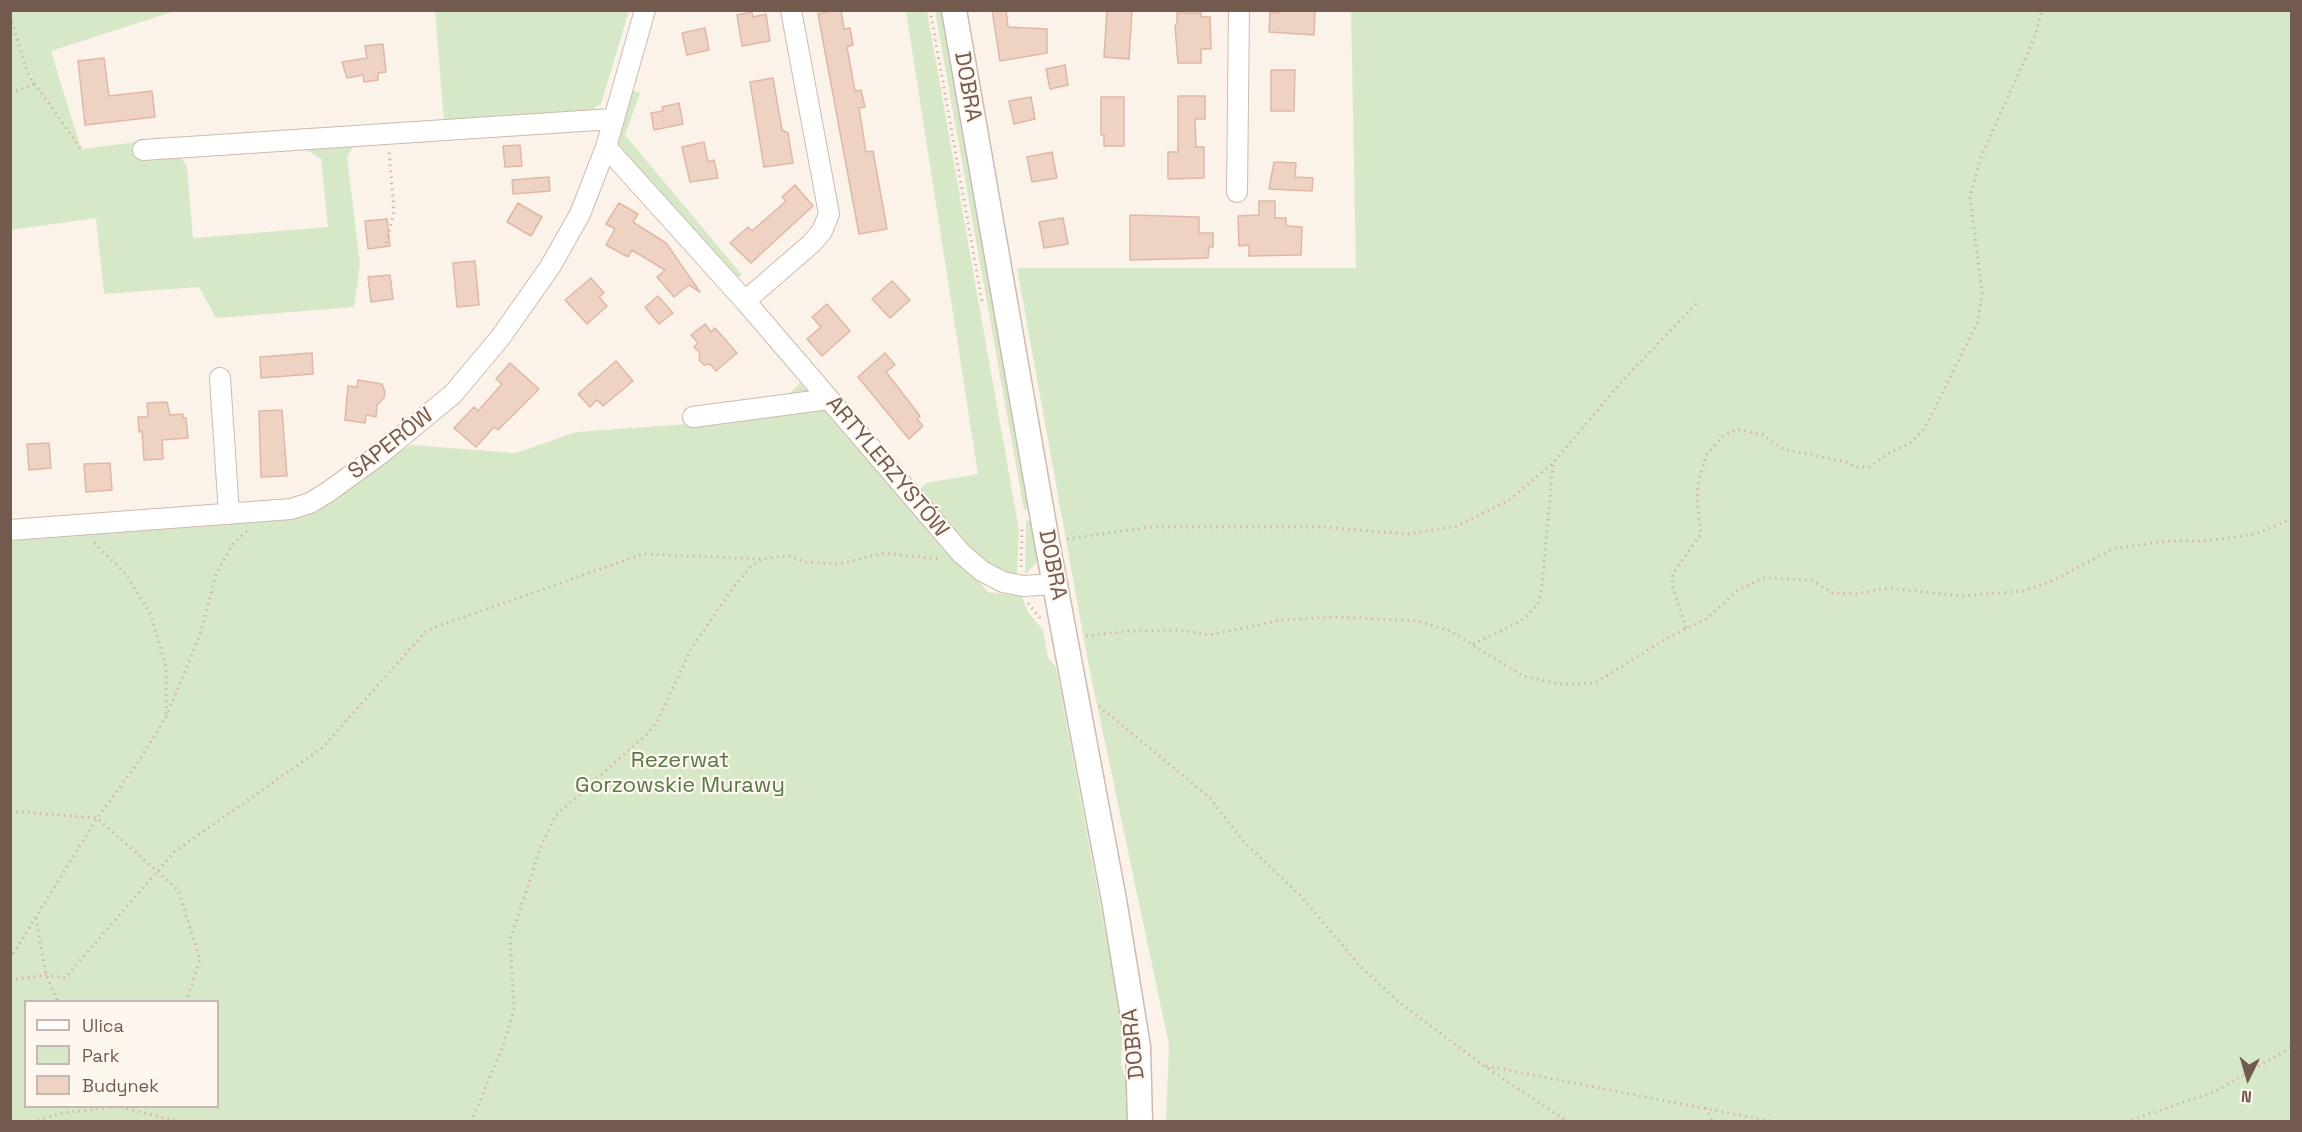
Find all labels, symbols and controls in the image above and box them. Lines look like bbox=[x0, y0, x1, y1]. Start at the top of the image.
street label: DOBRA bbox=[948, 50, 986, 124]
street label: ARTYLERZYSTÓW bbox=[820, 391, 954, 543]
street label: SAPERÓW bbox=[343, 403, 439, 485]
street label: DOBRA bbox=[1032, 528, 1072, 602]
park label: Rezerwat Gorzowskie Murawy bbox=[575, 748, 785, 800]
legend bbox=[24, 1000, 219, 1108]
street label: DOBRA bbox=[1117, 1007, 1151, 1081]
text: Ulica bbox=[82, 1014, 124, 1037]
text: Park bbox=[82, 1044, 119, 1067]
north arrow bbox=[2218, 1048, 2278, 1108]
text: Budynek bbox=[82, 1074, 159, 1097]
text: N bbox=[2240, 1086, 2253, 1107]

